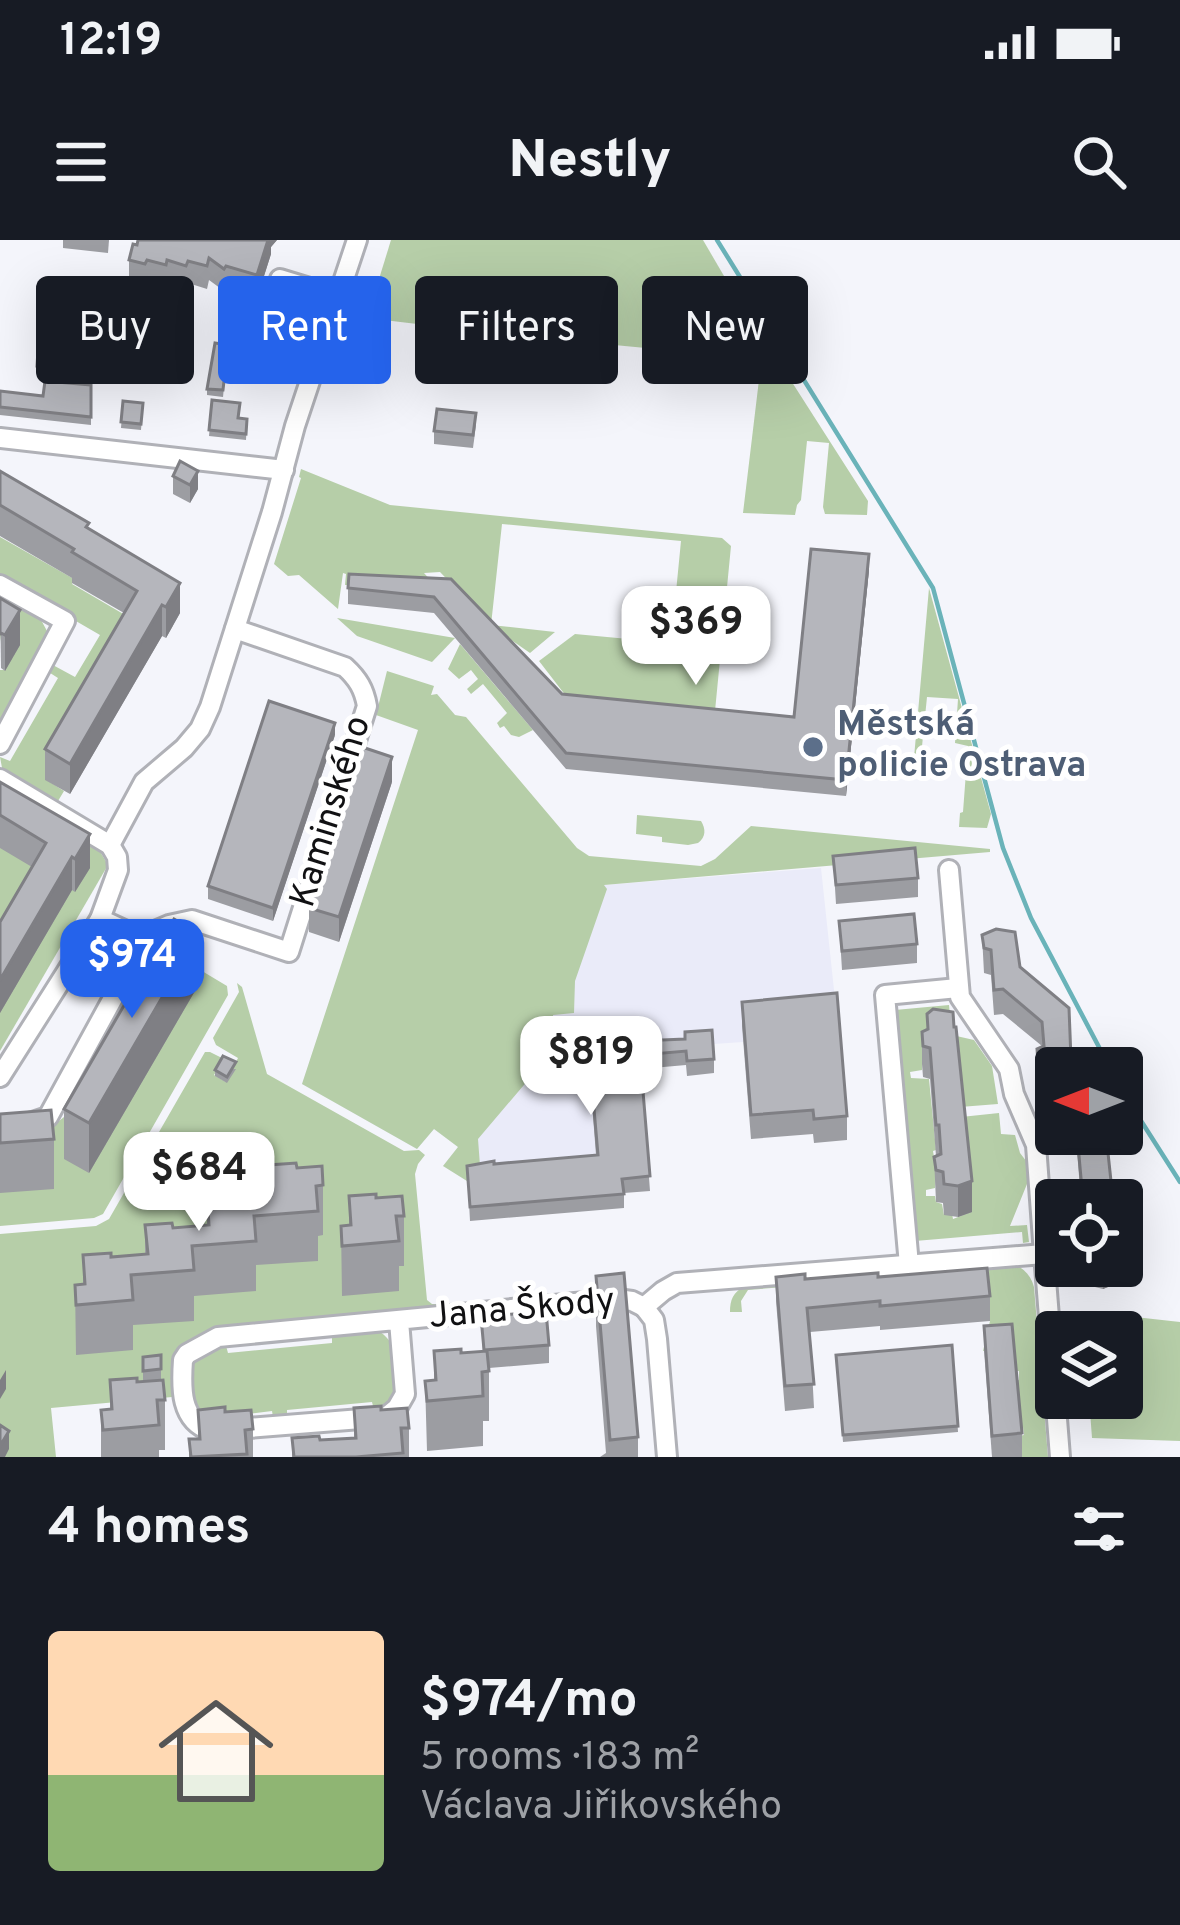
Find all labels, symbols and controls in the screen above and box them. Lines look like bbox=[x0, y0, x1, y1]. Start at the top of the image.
text: 12:19 bbox=[60, 14, 162, 71]
text: Nestly bbox=[509, 128, 671, 197]
icon: menu bbox=[48, 129, 114, 195]
icon: search bbox=[1066, 129, 1132, 195]
chip: Buy bbox=[36, 276, 194, 384]
chip: Rent bbox=[218, 276, 391, 384]
chip: Filters bbox=[415, 276, 618, 384]
chip: New bbox=[642, 276, 808, 384]
pin: $369 bbox=[625, 586, 767, 688]
text: $369 bbox=[649, 600, 743, 649]
place label: Městská policie Ostrava bbox=[837, 703, 1086, 790]
street label: Kaminského bbox=[281, 711, 383, 913]
marker: Městská policie Ostrava bbox=[800, 734, 826, 760]
pin: $974 bbox=[61, 919, 203, 1021]
text: $974 bbox=[87, 933, 177, 982]
pin: $819 bbox=[520, 1016, 662, 1118]
text: $819 bbox=[547, 1030, 635, 1079]
north arrow bbox=[1035, 1047, 1143, 1155]
map controls bbox=[1035, 1047, 1143, 1419]
pin: $684 bbox=[128, 1132, 270, 1234]
text: $684 bbox=[150, 1146, 248, 1195]
button: locate bbox=[1035, 1179, 1143, 1287]
street label: Jana Škody bbox=[427, 1277, 617, 1341]
button: layers bbox=[1035, 1311, 1143, 1419]
icon: filters bbox=[1066, 1496, 1132, 1562]
text: 4 homes bbox=[48, 1497, 250, 1562]
text: $974/mo bbox=[420, 1670, 638, 1735]
icon: home bbox=[144, 1679, 288, 1823]
text: 5 rooms · 183 m² bbox=[420, 1735, 699, 1784]
text: Václava Jiřikovského bbox=[420, 1784, 782, 1833]

